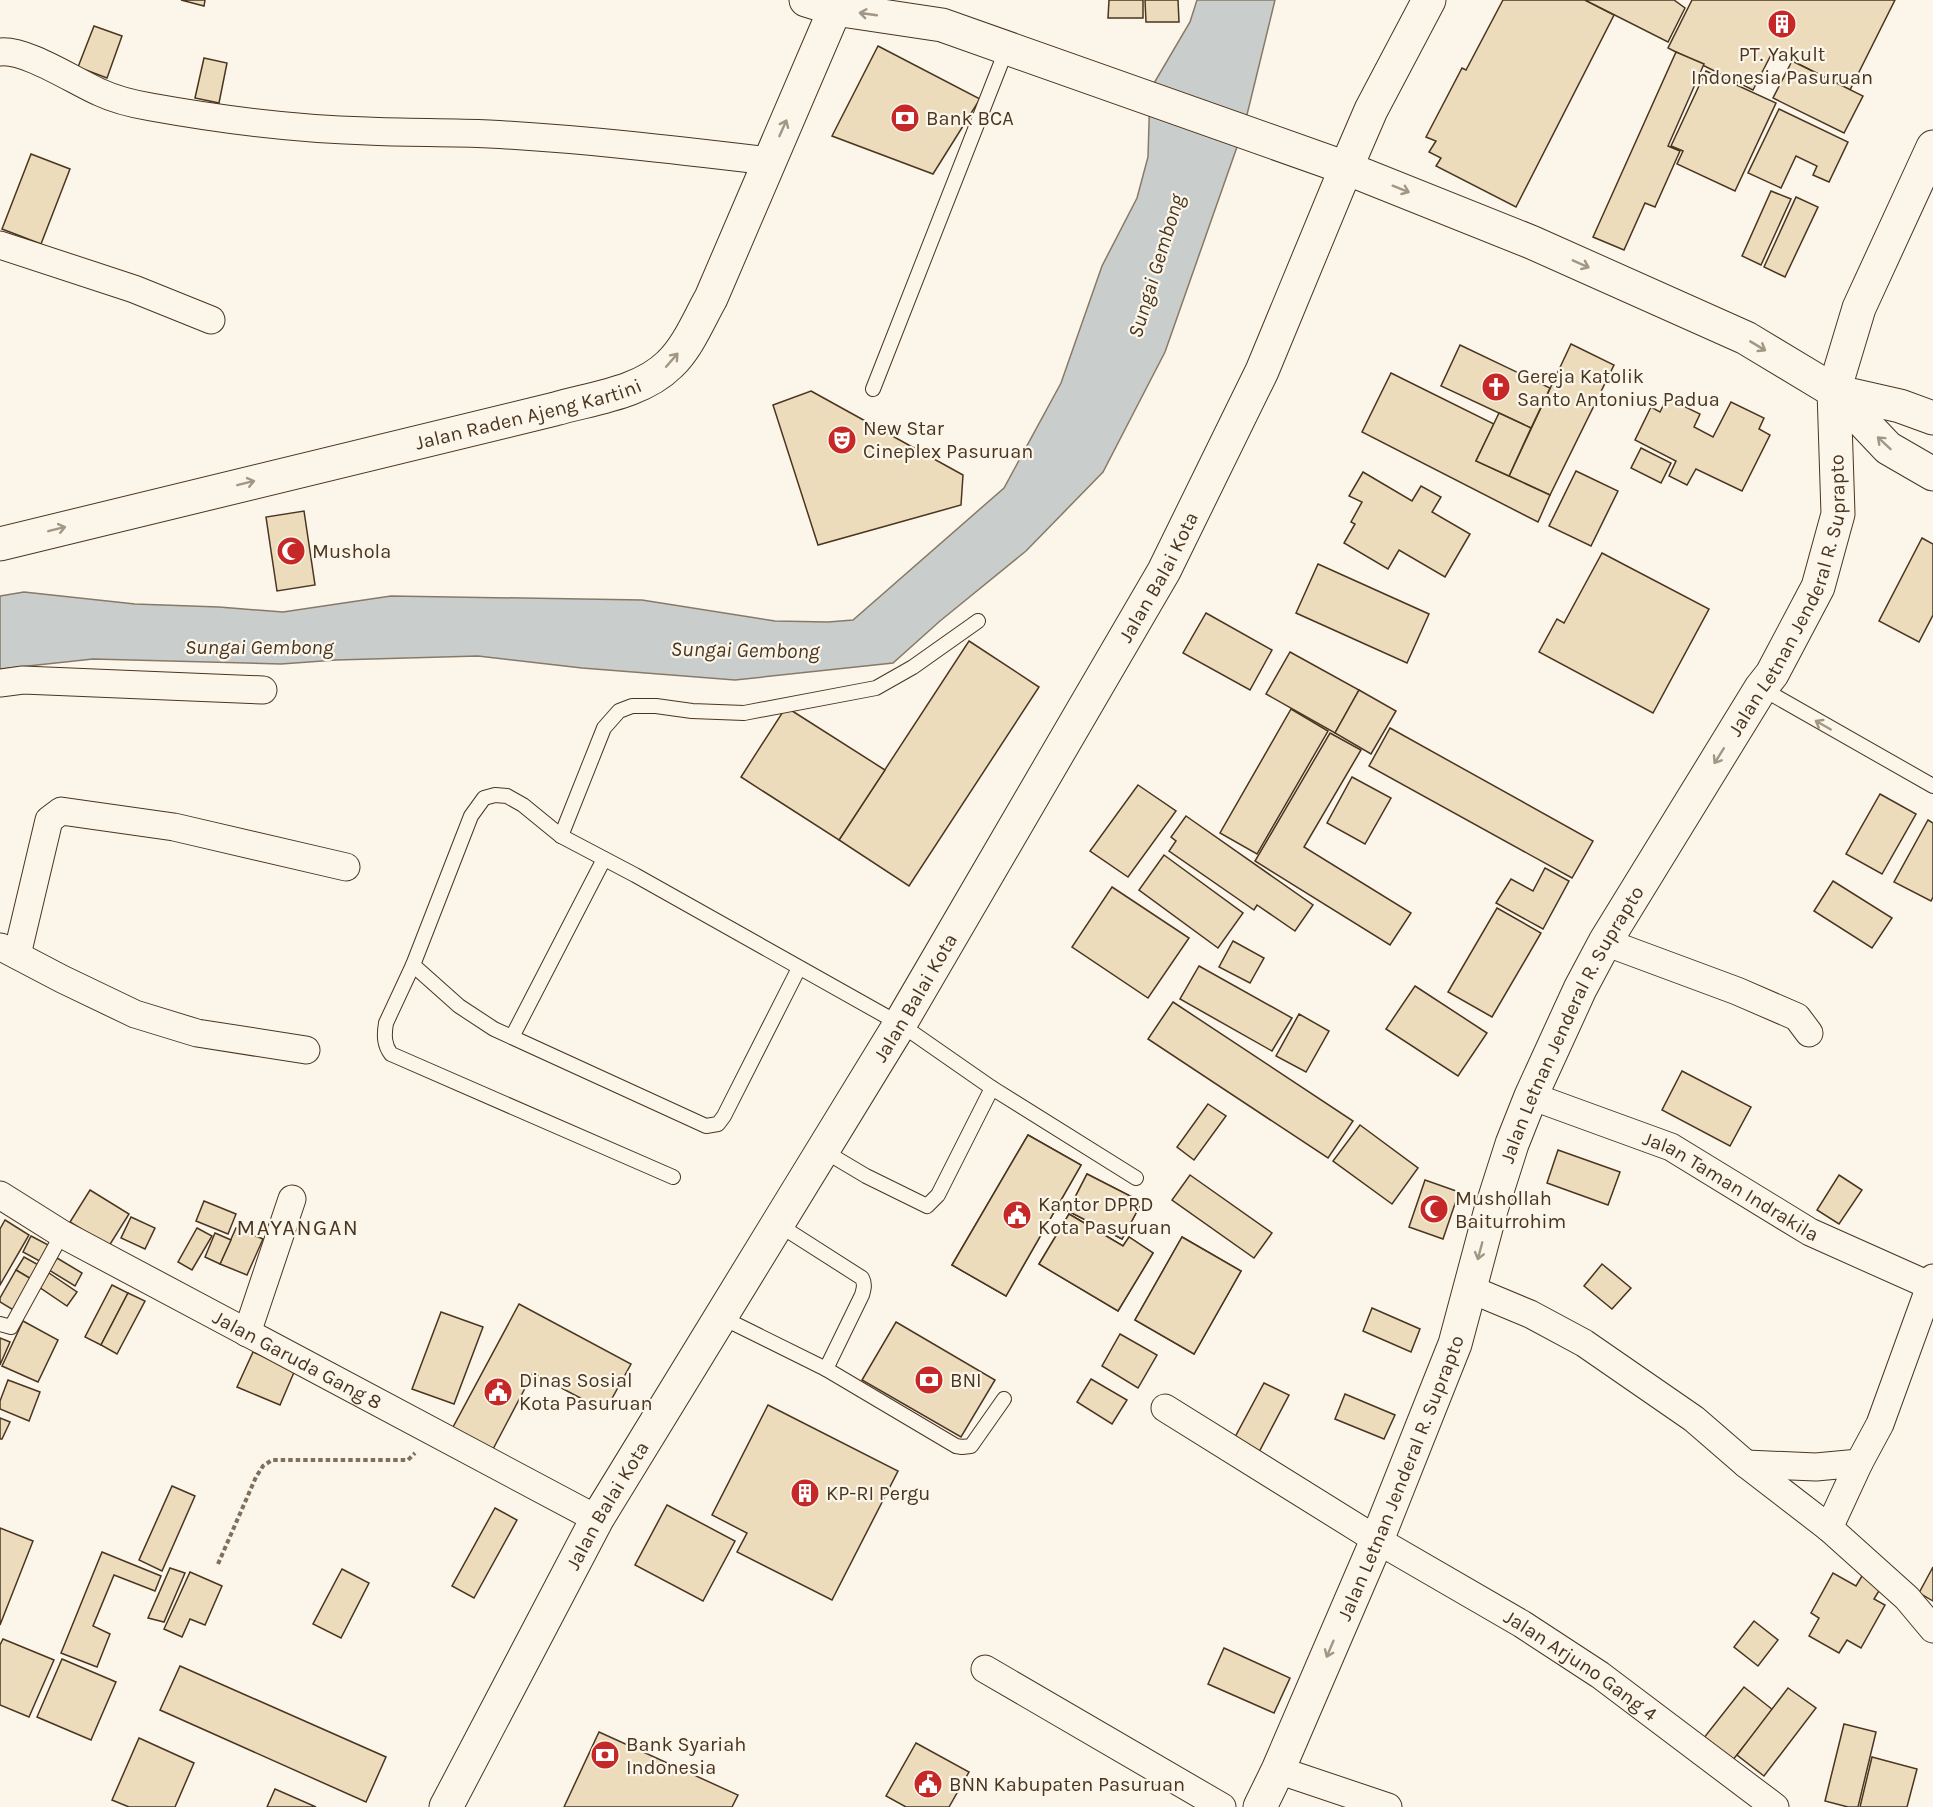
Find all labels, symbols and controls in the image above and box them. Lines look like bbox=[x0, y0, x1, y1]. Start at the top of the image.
building icon: PT. Yakult Indonesia Pasuruan bbox=[1766, 8, 1798, 40]
one-way arrow bbox=[858, 9, 878, 20]
place label: PT. Yakult Indonesia Pasuruan bbox=[1691, 43, 1873, 89]
bank icon: Bank BCA bbox=[889, 102, 921, 134]
place label: Bank BCA bbox=[926, 107, 1014, 130]
one-way arrow bbox=[778, 119, 789, 138]
one-way arrow bbox=[1391, 184, 1410, 195]
water label: Sungai Gembong bbox=[1123, 190, 1190, 341]
one-way arrow bbox=[1571, 259, 1589, 271]
one-way arrow bbox=[1749, 340, 1766, 352]
one-way arrow bbox=[665, 353, 679, 368]
place label: Gereja Katolik Santo Antonius Padua bbox=[1517, 365, 1720, 411]
church icon: Gereja Katolik Santo Antonius Padua bbox=[1480, 371, 1512, 403]
street label: Jalan Raden Ajeng Kartini bbox=[413, 373, 645, 454]
place label: New Star Cineplex Pasuruan bbox=[863, 417, 1033, 463]
theatre icon: New Star Cineplex Pasuruan bbox=[826, 424, 858, 456]
one-way arrow bbox=[1877, 436, 1892, 450]
street label: Jalan Letnan Jenderal R. Suprapto bbox=[1723, 454, 1850, 740]
one-way arrow bbox=[236, 477, 255, 489]
street label: Jalan Balai Kota bbox=[1114, 508, 1203, 646]
one-way arrow bbox=[47, 523, 66, 535]
mosque icon: Mushola bbox=[275, 535, 307, 567]
place label: Mushola bbox=[312, 540, 391, 563]
water label: Sungai Gembong bbox=[185, 635, 335, 659]
water label: Sungai Gembong bbox=[670, 637, 821, 663]
one-way arrow bbox=[1815, 719, 1832, 731]
one-way arrow bbox=[1712, 747, 1724, 764]
street label: Jalan Letnan Jenderal R. Suprapto bbox=[1495, 882, 1648, 1166]
street label: Jalan Balai Kota bbox=[868, 929, 962, 1066]
street label: Jalan Taman Indrakila bbox=[1640, 1126, 1822, 1246]
place label: Mushollah Baiturrohim bbox=[1455, 1187, 1566, 1233]
place label: Kantor DPRD Kota Pasuruan bbox=[1038, 1193, 1171, 1239]
mosque icon: Mushollah Baiturrohim bbox=[1418, 1193, 1450, 1225]
public building icon: Kantor DPRD Kota Pasuruan bbox=[1001, 1199, 1033, 1231]
district label: MAYANGAN bbox=[237, 1215, 359, 1241]
one-way arrow bbox=[1474, 1241, 1485, 1260]
street label: Jalan Garuda Gang 8 bbox=[209, 1305, 386, 1414]
street label: Jalan Letnan Jenderal R. Suprapto bbox=[1332, 1333, 1468, 1624]
bank icon: BNI bbox=[913, 1364, 945, 1396]
place label: Dinas Sosial Kota Pasuruan bbox=[519, 1369, 652, 1415]
place label: BNI bbox=[950, 1369, 982, 1392]
public building icon: Dinas Sosial Kota Pasuruan bbox=[482, 1376, 514, 1408]
street label: Jalan Balai Kota bbox=[561, 1437, 653, 1574]
building icon: KP-RI Pergu bbox=[789, 1477, 821, 1509]
place label: KP-RI Pergu bbox=[826, 1482, 930, 1505]
street label: Jalan Arjuno Gang 4 bbox=[1500, 1605, 1662, 1726]
one-way arrow bbox=[1324, 1639, 1335, 1658]
place label: Bank Syariah Indonesia bbox=[626, 1733, 746, 1779]
bank icon: Bank Syariah Indonesia bbox=[589, 1739, 621, 1771]
public building icon: BNN Kabupaten Pasuruan bbox=[912, 1768, 944, 1800]
place label: BNN Kabupaten Pasuruan bbox=[949, 1773, 1185, 1796]

